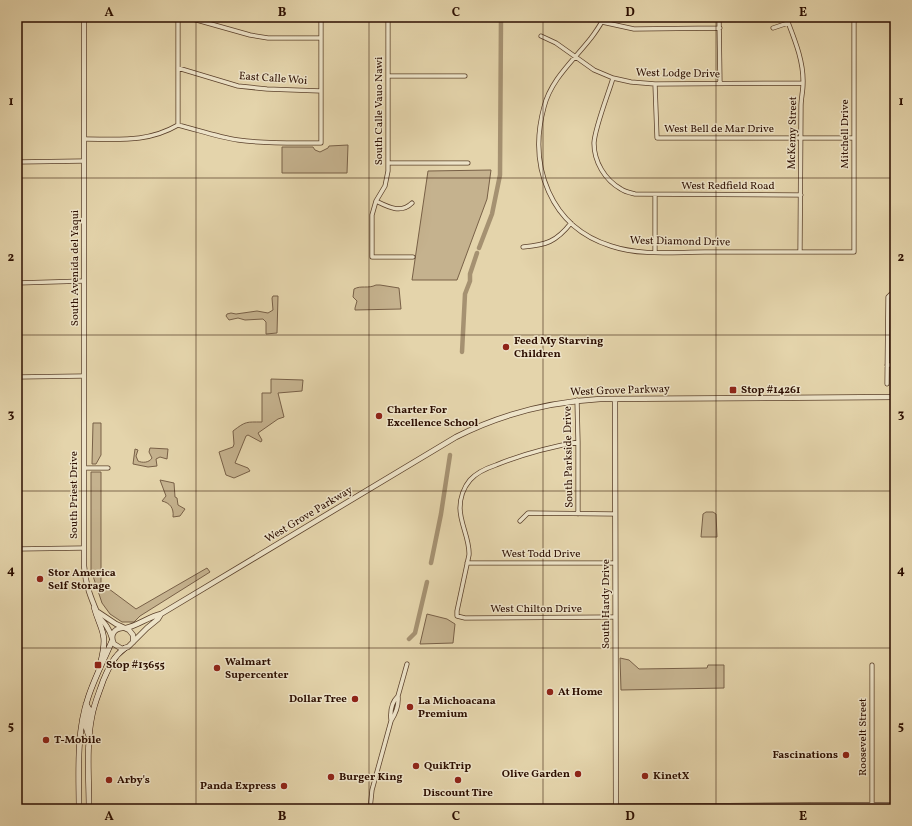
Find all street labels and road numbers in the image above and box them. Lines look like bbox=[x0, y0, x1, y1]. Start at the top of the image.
street label: South Calle Vauo Nawi bbox=[372, 57, 387, 165]
street label: West Lodge Drive bbox=[636, 66, 720, 82]
street label: East Calle Woi bbox=[238, 69, 308, 89]
street label: McKemy Street bbox=[785, 96, 801, 170]
street label: Mitchell Drive bbox=[838, 99, 853, 169]
street label: West Bell de Mar Drive bbox=[664, 122, 774, 137]
street label: West Redfield Road bbox=[681, 179, 775, 194]
street label: South Avenida del Yaqui bbox=[68, 210, 83, 326]
street label: West Diamond Drive bbox=[630, 234, 730, 250]
street label: West Grove Parkway bbox=[570, 382, 670, 400]
street label: South Parkside Drive bbox=[561, 406, 577, 508]
street label: South Priest Drive bbox=[67, 451, 82, 539]
street label: West Grove Parkway bbox=[262, 483, 356, 547]
street label: West Todd Drive bbox=[502, 547, 580, 562]
street label: South Hardy Drive bbox=[599, 559, 614, 649]
street label: West Chilton Drive bbox=[490, 602, 582, 617]
street label: Roosevelt Street bbox=[856, 698, 871, 776]

